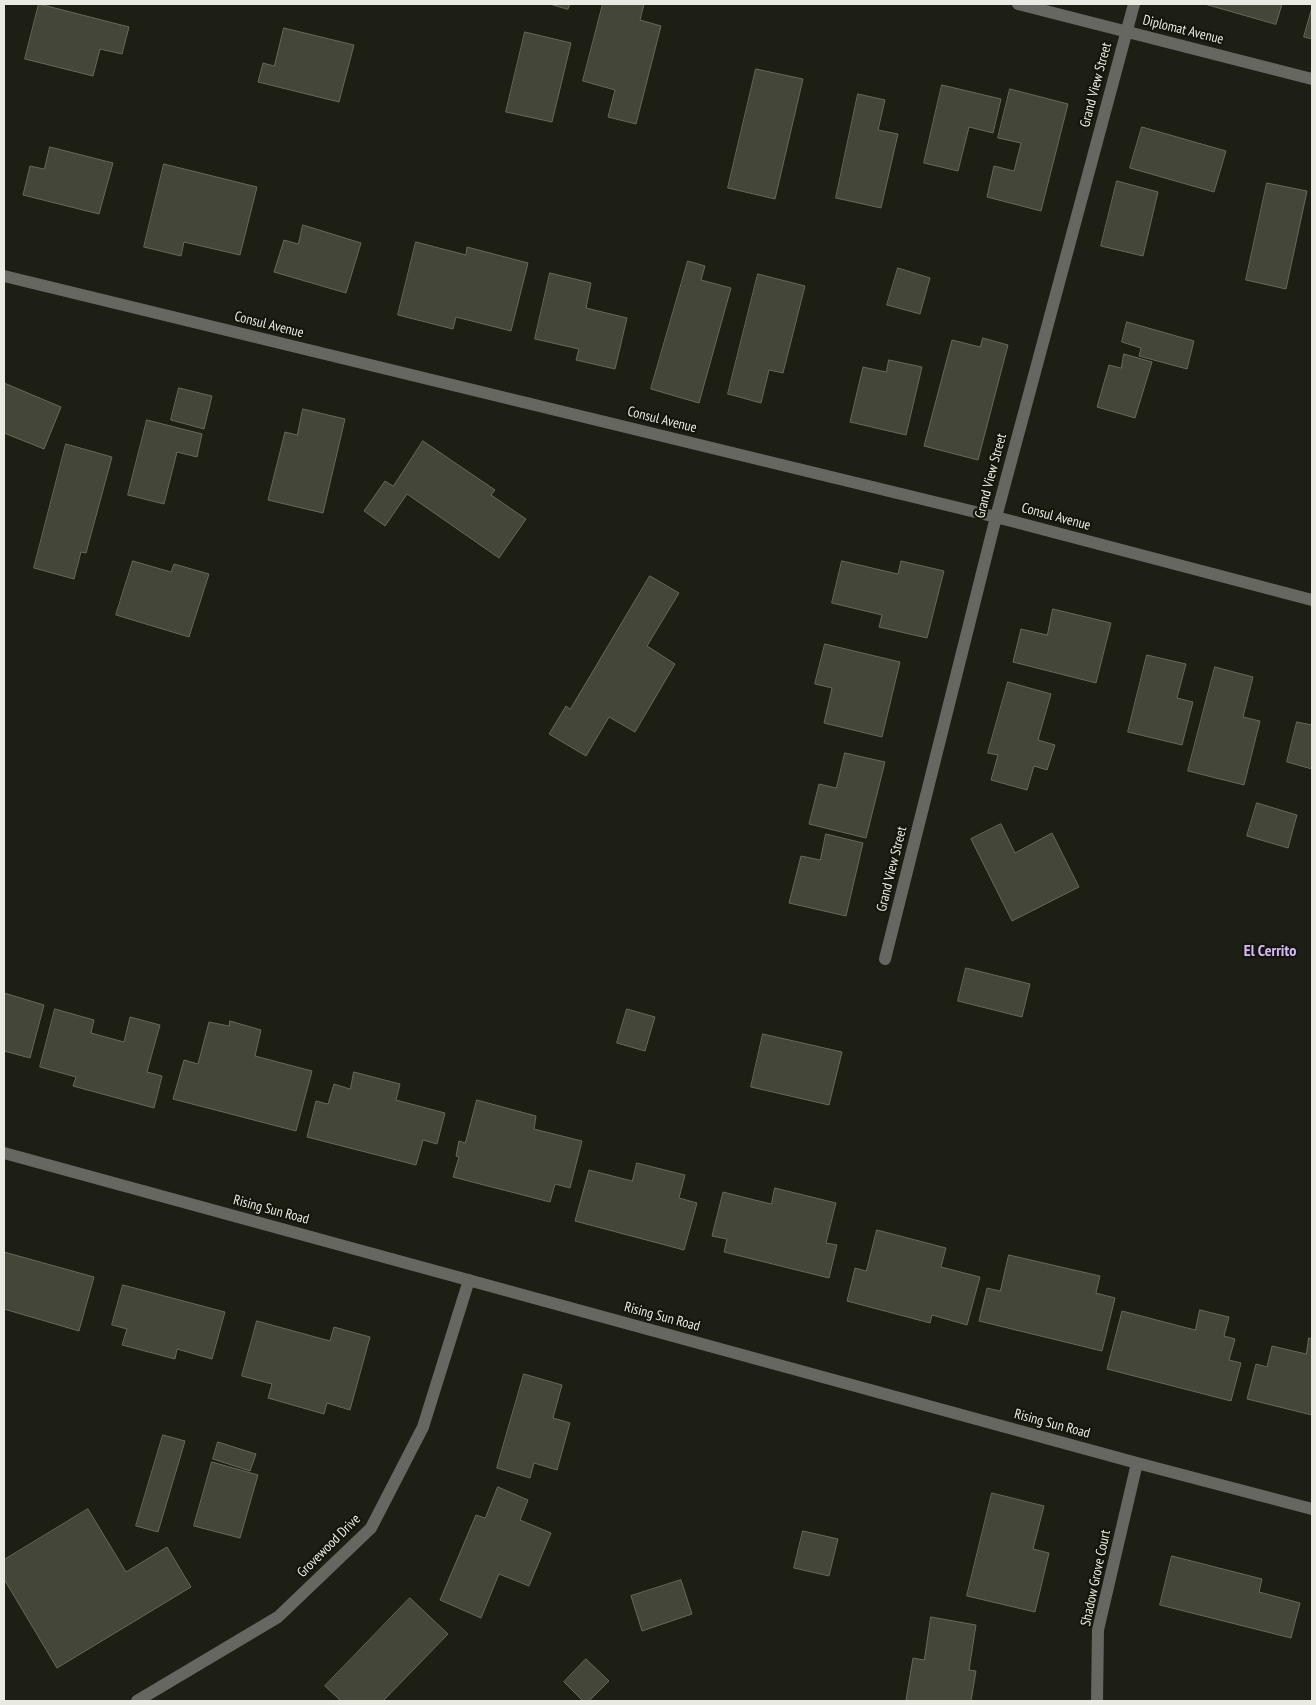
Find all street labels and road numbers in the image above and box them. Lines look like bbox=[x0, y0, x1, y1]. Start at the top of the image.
street label: Diplomat Avenue bbox=[1141, 12, 1225, 48]
street label: Grand View Street bbox=[1077, 41, 1115, 129]
street label: Consul Avenue bbox=[233, 308, 305, 342]
street label: Consul Avenue bbox=[626, 403, 698, 437]
street label: Grand View Street bbox=[972, 432, 1010, 520]
street label: Consul Avenue bbox=[1020, 500, 1092, 534]
street label: Grand View Street bbox=[873, 825, 911, 913]
street label: Rising Sun Road bbox=[231, 1192, 311, 1228]
street label: Rising Sun Road bbox=[622, 1299, 702, 1335]
street label: Rising Sun Road bbox=[1012, 1406, 1092, 1442]
street label: Grovewood Drive bbox=[294, 1511, 364, 1581]
street label: Shadow Grove Court bbox=[1078, 1528, 1114, 1628]

